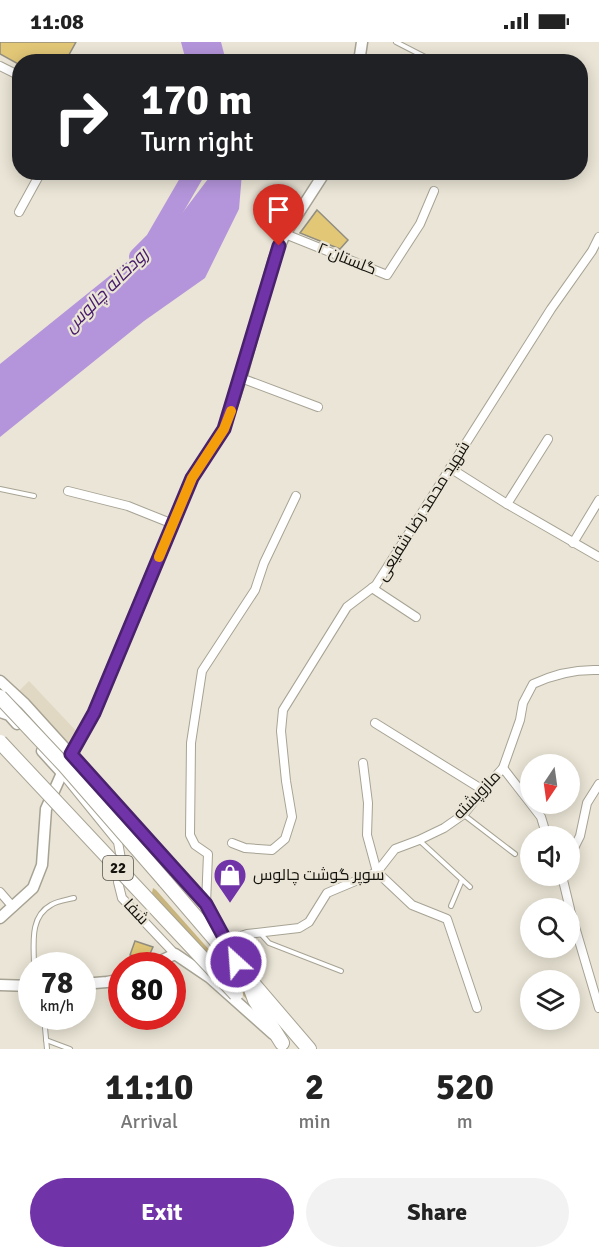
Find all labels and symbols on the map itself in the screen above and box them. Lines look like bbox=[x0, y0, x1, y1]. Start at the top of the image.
pin bbox=[253, 184, 304, 246]
street label: گلستان ۲ bbox=[315, 238, 379, 280]
water label: رودخانه چالوس bbox=[59, 242, 154, 337]
street label: شهید محمد رضا شفیعی bbox=[372, 437, 474, 585]
north arrow bbox=[520, 754, 580, 814]
street label: مازوپشته bbox=[449, 767, 506, 824]
road number: 22 bbox=[103, 856, 133, 880]
shop icon: سوپر گوشت چالوس bbox=[212, 857, 248, 904]
place label: سوپر گوشت چالوس bbox=[253, 865, 385, 886]
street label: شفا bbox=[119, 895, 153, 929]
position arrow bbox=[204, 930, 268, 994]
speed limit sign: 80 bbox=[108, 952, 186, 1030]

